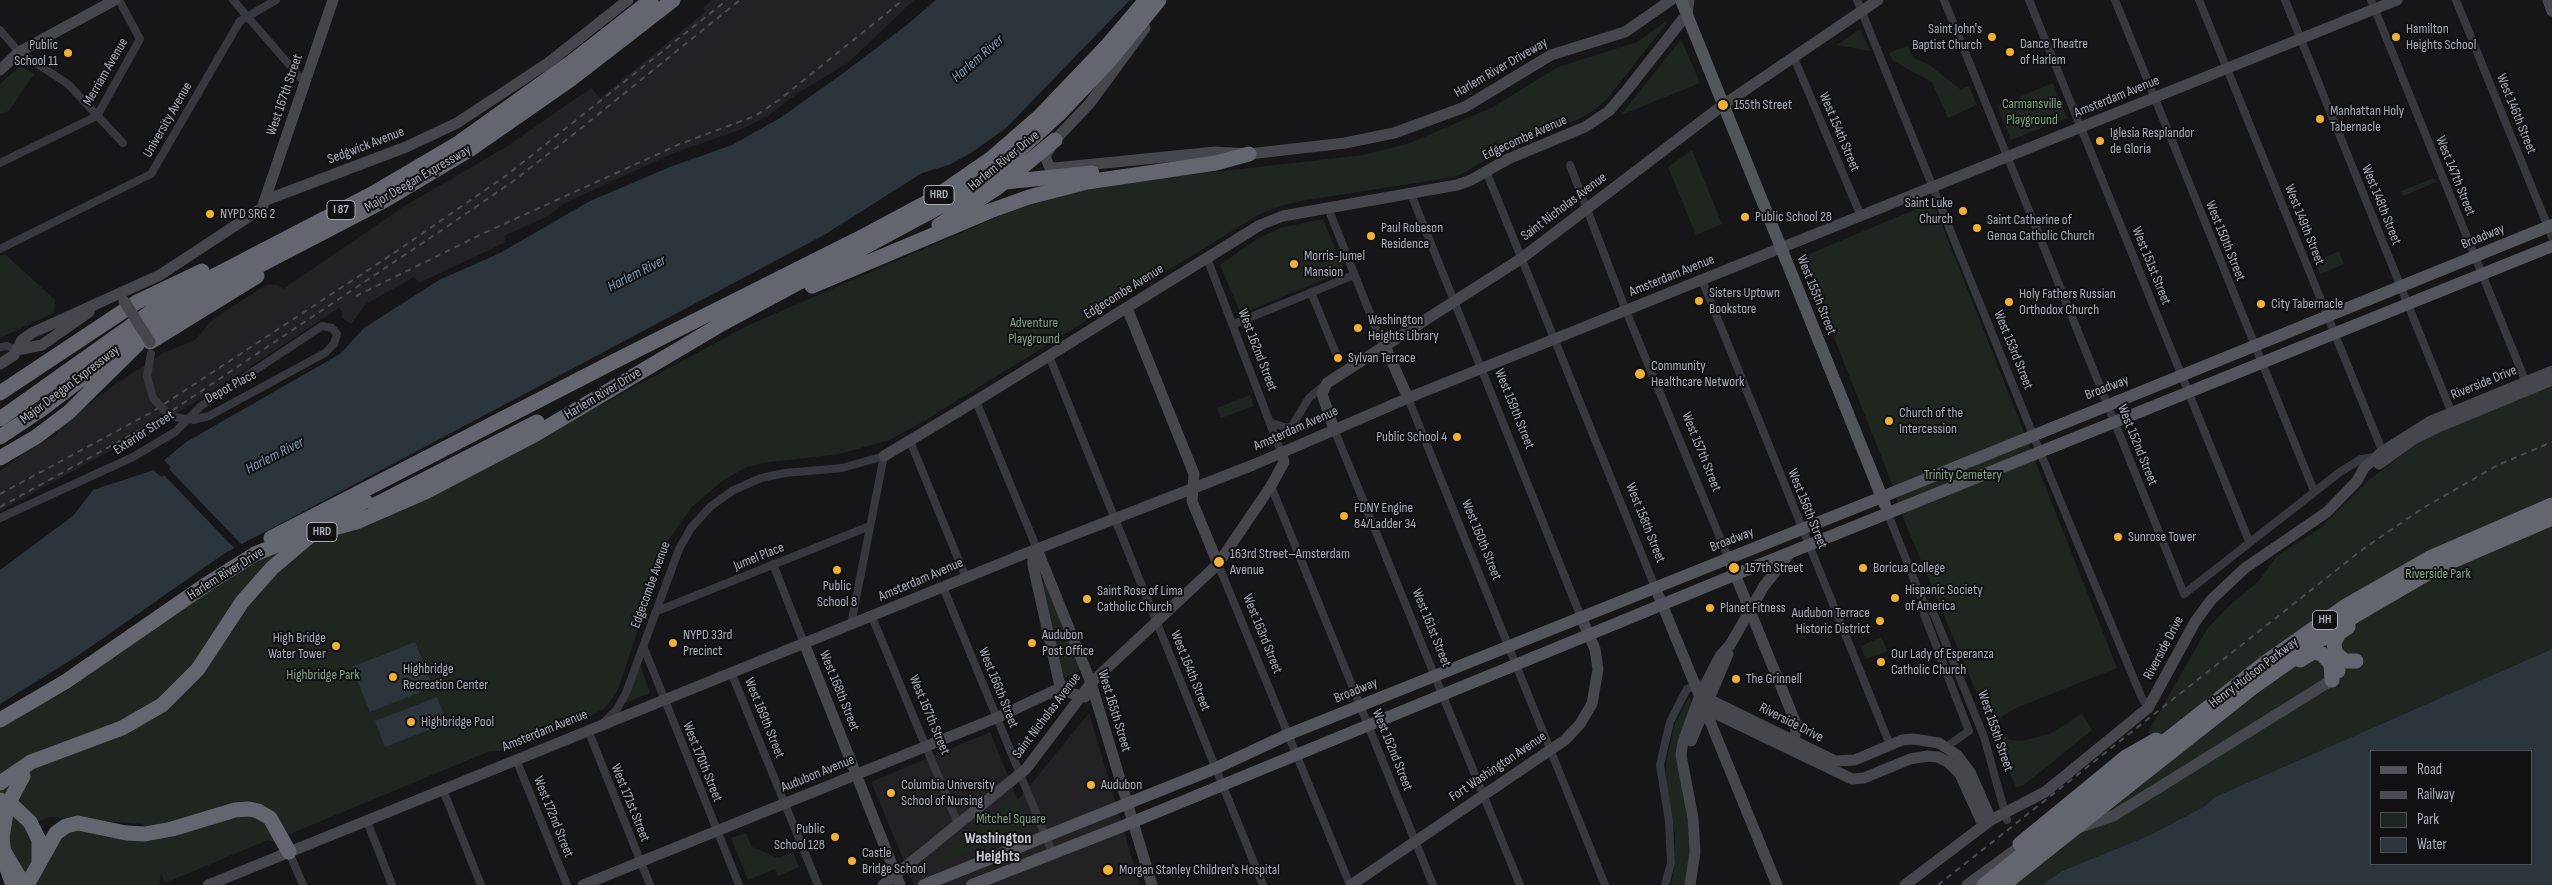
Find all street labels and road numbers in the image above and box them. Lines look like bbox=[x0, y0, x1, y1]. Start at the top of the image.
street label: Harlem River Driveway bbox=[1451, 34, 1551, 102]
street label: Merriam Avenue bbox=[80, 35, 132, 109]
street label: West 167th Street bbox=[263, 52, 307, 138]
street label: West 146th Street bbox=[2492, 71, 2540, 157]
street label: Amsterdam Avenue bbox=[2072, 72, 2162, 122]
street label: University Avenue bbox=[140, 79, 196, 161]
street label: West 154th Street bbox=[1815, 90, 1863, 174]
street label: Edgecombe Avenue bbox=[1480, 112, 1570, 164]
street label: Sedgwick Avenue bbox=[325, 124, 407, 168]
street label: Harlem River Drive bbox=[965, 127, 1043, 195]
street label: West 147th Street bbox=[2431, 134, 2479, 218]
street label: Major Deegan Expressway bbox=[362, 142, 474, 216]
street label: West 148th Street bbox=[2357, 162, 2405, 248]
street label: Saint Nicholas Avenue bbox=[1518, 169, 1610, 245]
street label: West 149th Street bbox=[2280, 182, 2328, 268]
road number: HRD bbox=[924, 186, 954, 204]
street label: West 150th Street bbox=[2201, 199, 2249, 283]
road number: I 87 bbox=[327, 200, 355, 220]
street label: Broadway bbox=[2459, 221, 2507, 253]
street label: West 151st Street bbox=[2128, 225, 2174, 307]
street label: Amsterdam Avenue bbox=[1627, 251, 1717, 301]
street label: West 155th Street bbox=[1792, 253, 1840, 337]
street label: Edgecombe Avenue bbox=[1081, 261, 1167, 323]
street label: West 162nd Street bbox=[1234, 307, 1280, 393]
street label: West 153rd Street bbox=[1990, 308, 2036, 392]
street label: Major Deegan Expressway bbox=[17, 342, 123, 428]
street label: Riverside Drive bbox=[2449, 362, 2519, 404]
street label: Harlem River Drive bbox=[562, 364, 644, 424]
street label: Depot Place bbox=[202, 367, 260, 407]
street label: West 159th Street bbox=[1490, 367, 1538, 451]
street label: Broadway bbox=[2083, 372, 2131, 404]
street label: West 152nd Street bbox=[2113, 402, 2161, 488]
street label: Amsterdam Avenue bbox=[1251, 403, 1341, 455]
street label: Exterior Street bbox=[111, 407, 177, 459]
street label: West 157th Street bbox=[1677, 410, 1725, 494]
street label: West 156th Street bbox=[1783, 467, 1831, 551]
street label: West 158th Street bbox=[1621, 481, 1669, 565]
street label: West 160th Street bbox=[1457, 497, 1505, 583]
road number: HRD bbox=[307, 522, 337, 542]
street label: Broadway bbox=[1708, 524, 1756, 556]
street label: Edgecombe Avenue bbox=[628, 539, 674, 631]
street label: Jumel Place bbox=[731, 539, 787, 575]
street label: Harlem River Drive bbox=[185, 544, 267, 604]
street label: Amsterdam Avenue bbox=[876, 555, 966, 605]
street label: West 161st Street bbox=[1408, 586, 1454, 670]
street label: West 163rd Street bbox=[1238, 592, 1286, 676]
road number: HH bbox=[2312, 610, 2338, 630]
street label: Riverside Drive bbox=[2140, 613, 2188, 683]
street label: West 164th Street bbox=[1166, 628, 1214, 714]
street label: Henry Hudson Parkway bbox=[2206, 634, 2302, 712]
street label: West 166th Street bbox=[974, 645, 1022, 731]
street label: West 168th Street bbox=[815, 648, 863, 734]
street label: West 165th Street bbox=[1094, 668, 1134, 754]
street label: Saint Nicholas Avenue bbox=[1009, 670, 1085, 762]
street label: West 167th Street bbox=[905, 673, 953, 757]
street label: West 169th Street bbox=[740, 675, 788, 761]
street label: Broadway bbox=[1332, 675, 1380, 707]
street label: West 155th Street bbox=[1973, 688, 2017, 774]
street label: Riverside Drive bbox=[1756, 700, 1826, 746]
street label: Amsterdam Avenue bbox=[500, 706, 590, 756]
street label: West 162nd Street bbox=[1368, 707, 1416, 793]
street label: West 170th Street bbox=[678, 720, 726, 804]
street label: Fort Washington Avenue bbox=[1446, 728, 1550, 806]
street label: Audubon Avenue bbox=[779, 752, 857, 796]
street label: West 171st Street bbox=[607, 762, 653, 844]
street label: West 172nd Street bbox=[529, 774, 577, 860]

